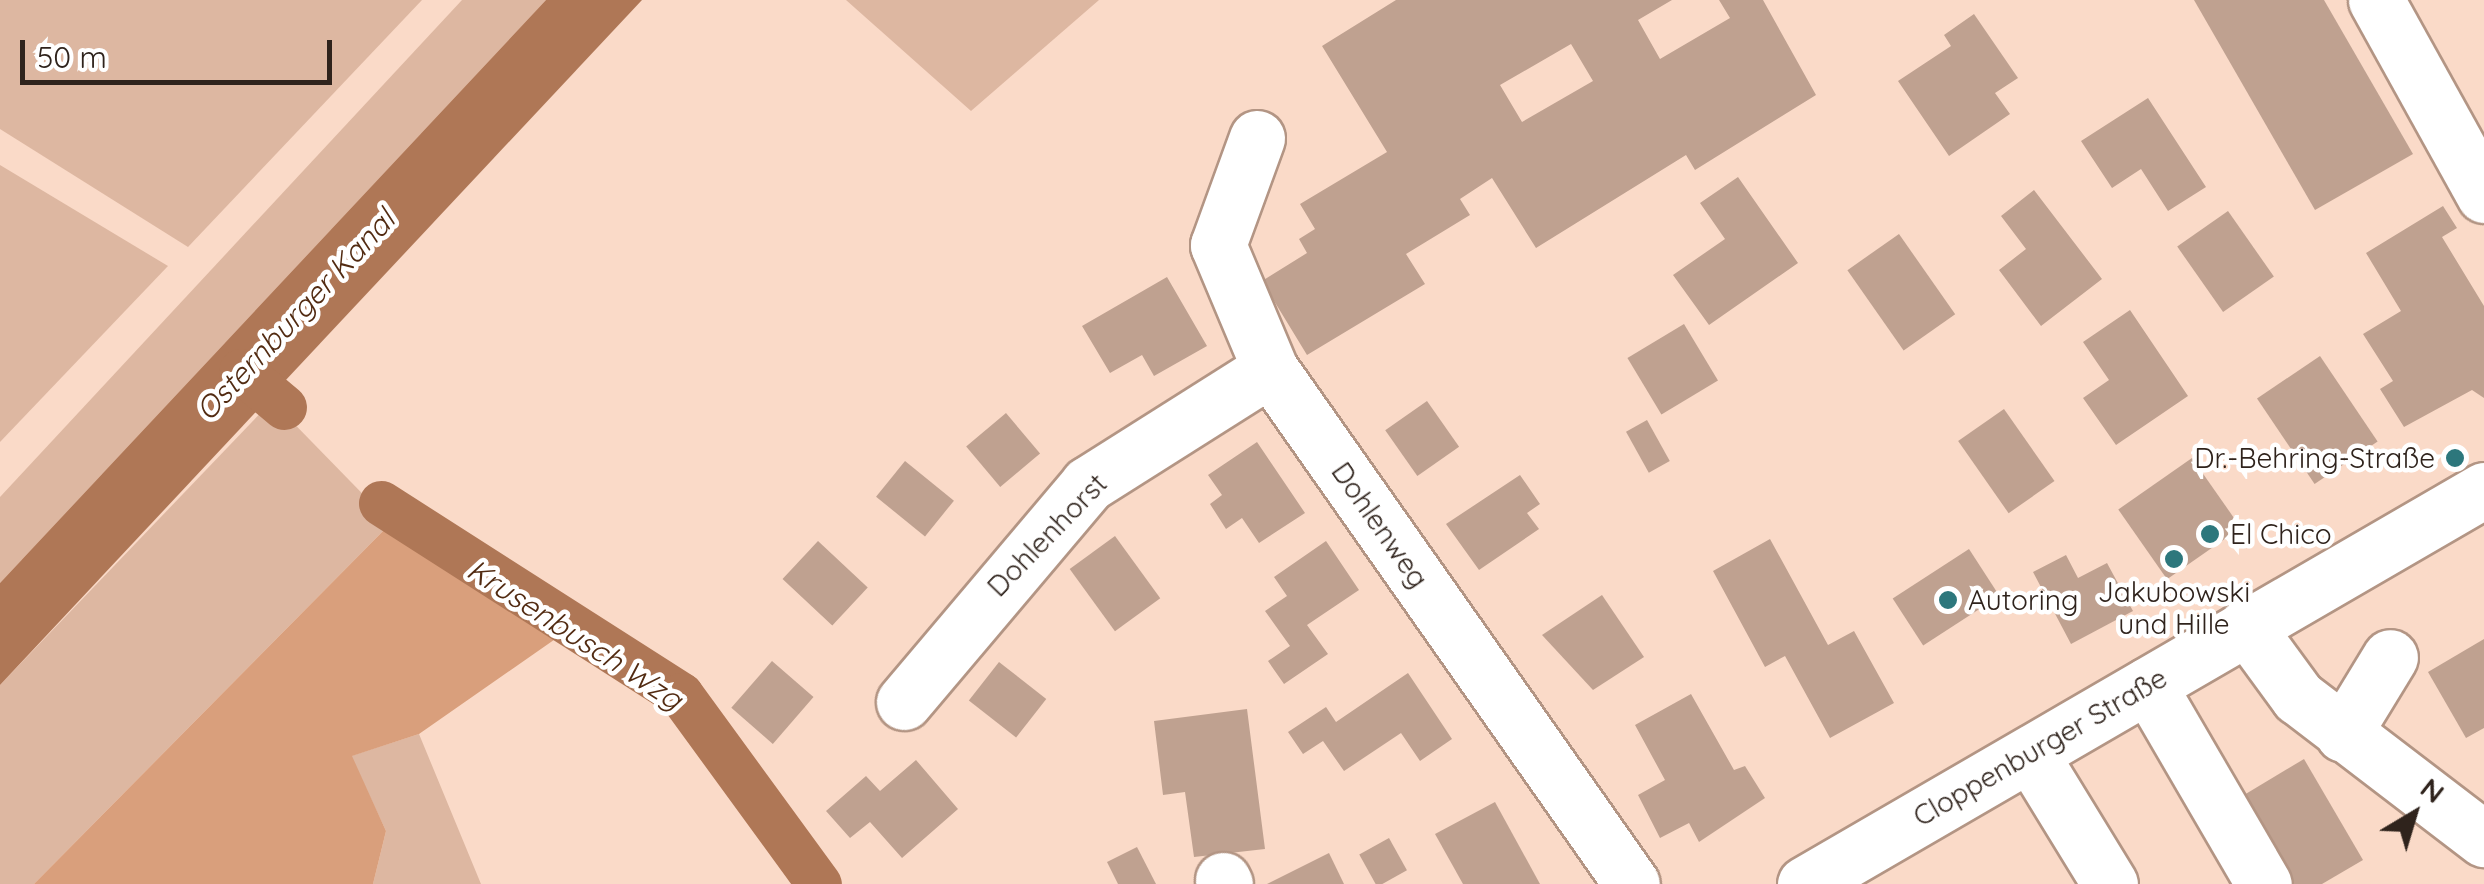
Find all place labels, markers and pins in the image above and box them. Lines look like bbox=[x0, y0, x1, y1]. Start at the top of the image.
place label: Dr.-Behring-Straße bbox=[2194, 441, 2435, 475]
marker: Dr.-Behring-Straße bbox=[2444, 447, 2466, 469]
place label: El Chico bbox=[2230, 517, 2332, 551]
marker: El Chico bbox=[2199, 523, 2221, 545]
marker: Jakubowski und Hille bbox=[2163, 548, 2185, 570]
place label: Jakubowski und Hille bbox=[2098, 575, 2250, 641]
place label: Autoring bbox=[1968, 583, 2078, 617]
marker: Autoring bbox=[1937, 589, 1959, 611]

